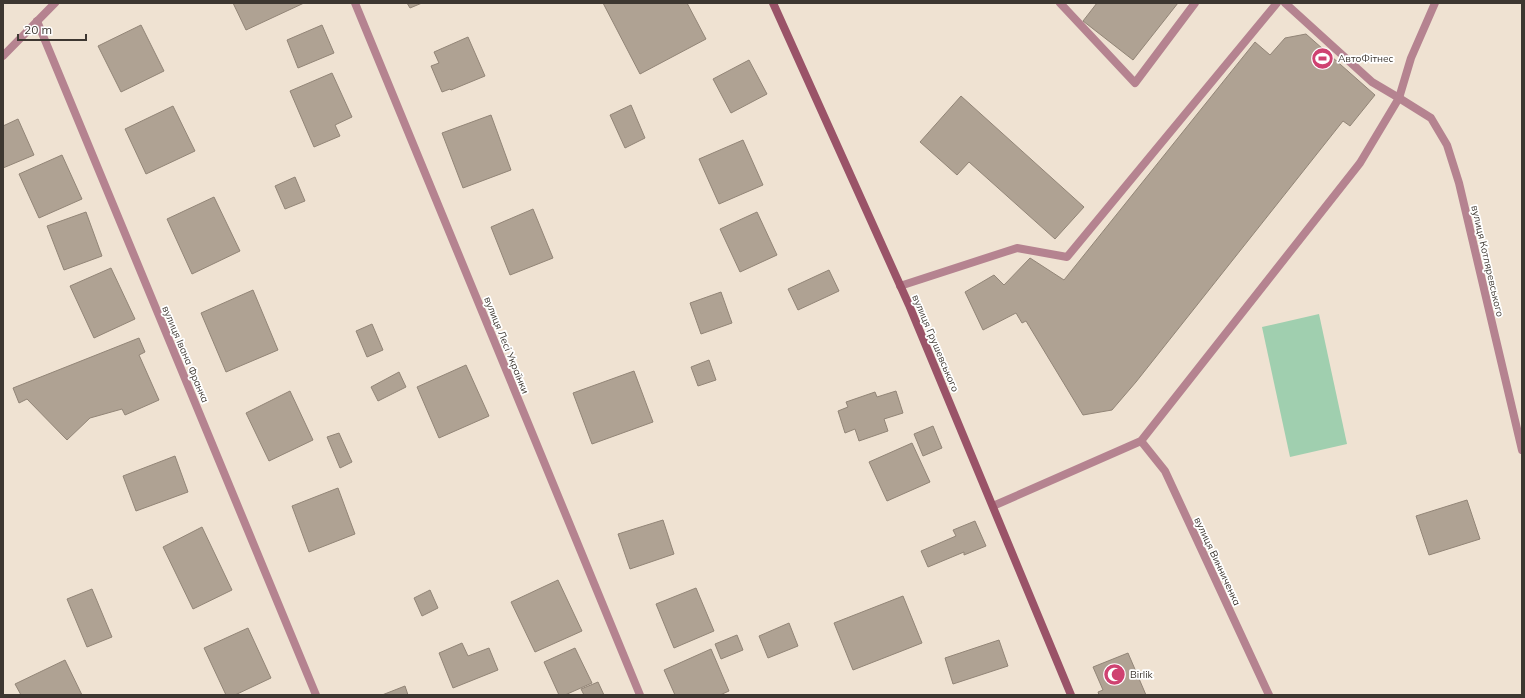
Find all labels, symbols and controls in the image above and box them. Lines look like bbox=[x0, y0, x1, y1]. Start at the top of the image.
scale bar bbox=[18, 16, 86, 42]
text: 20 m bbox=[24, 22, 52, 37]
sports icon: АвтоФітнес bbox=[1310, 45, 1336, 71]
place label: АвтоФітнес bbox=[1338, 52, 1394, 65]
street label: вулиця Котляревського bbox=[1468, 204, 1507, 318]
street label: вулиця Грушевського bbox=[909, 293, 962, 394]
street label: вулиця Лесі Українки bbox=[481, 295, 532, 396]
street label: вулиця Івана Франка bbox=[159, 304, 212, 405]
street label: вулиця Винниченка bbox=[1191, 515, 1244, 607]
mosque icon: Birlik bbox=[1101, 661, 1127, 687]
place label: Birlik bbox=[1130, 668, 1154, 681]

